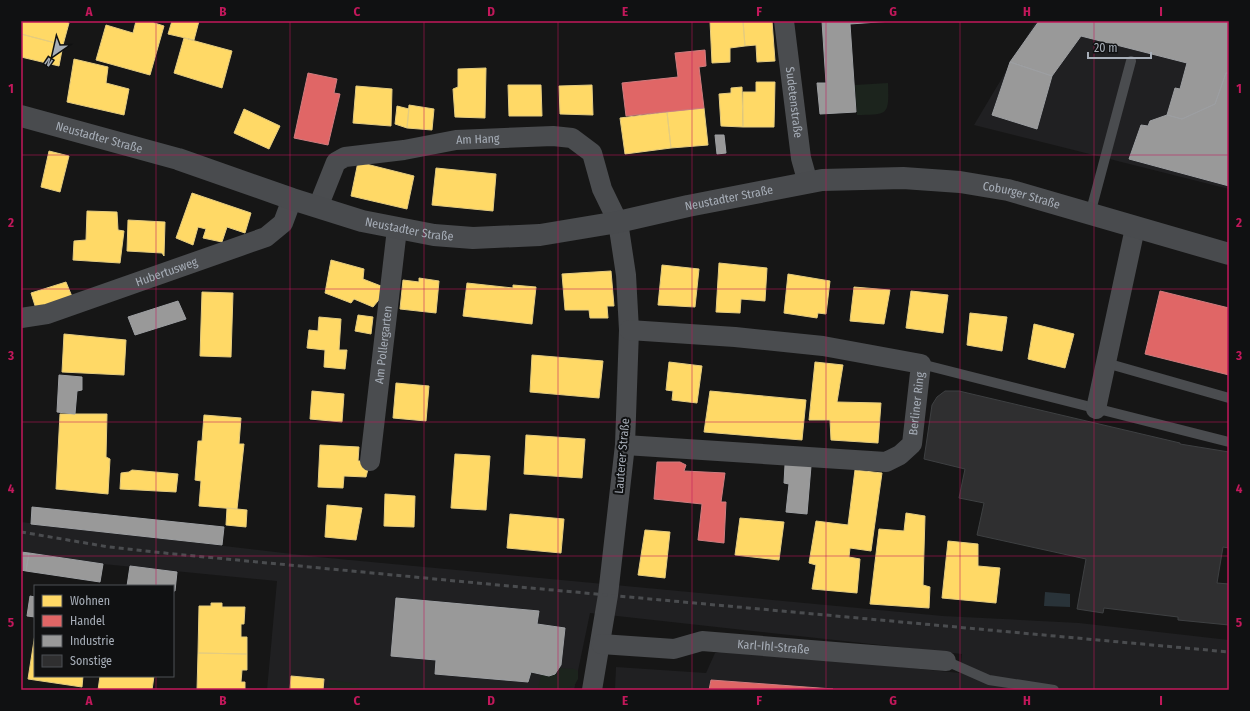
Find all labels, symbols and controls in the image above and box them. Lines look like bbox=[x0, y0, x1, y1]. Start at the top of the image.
text: A bbox=[84, 4, 93, 19]
text: B bbox=[219, 4, 227, 19]
text: C bbox=[354, 4, 361, 19]
text: D bbox=[487, 4, 495, 19]
text: E bbox=[622, 4, 628, 19]
text: F bbox=[756, 4, 762, 19]
text: G bbox=[889, 4, 897, 19]
text: H bbox=[1023, 4, 1031, 19]
text: I bbox=[1159, 4, 1163, 19]
north arrow bbox=[34, 34, 74, 74]
scale bar bbox=[1088, 34, 1151, 60]
text: 20 m bbox=[1094, 41, 1118, 55]
text: N bbox=[42, 55, 55, 69]
street label: Sudetenstraße bbox=[783, 66, 805, 139]
text: 1 bbox=[8, 81, 14, 96]
text: 1 bbox=[1236, 81, 1242, 96]
street label: Neustadter Straße bbox=[54, 119, 144, 156]
street label: Am Hang bbox=[456, 131, 500, 147]
street label: Coburger Straße bbox=[982, 179, 1062, 212]
street label: Neustadter Straße bbox=[684, 183, 774, 213]
text: 2 bbox=[7, 215, 14, 230]
street label: Neustadter Straße bbox=[364, 215, 454, 243]
text: 2 bbox=[1235, 215, 1242, 230]
street label: Hubertusweg bbox=[134, 255, 200, 289]
street label: Am Pollergarten bbox=[372, 305, 395, 385]
text: 3 bbox=[7, 348, 14, 363]
text: 3 bbox=[1235, 348, 1242, 363]
street label: Berliner Ring bbox=[906, 371, 927, 436]
street label: Lauterer Straße bbox=[612, 418, 632, 494]
text: 4 bbox=[8, 481, 15, 496]
text: 4 bbox=[1236, 481, 1243, 496]
legend bbox=[34, 585, 174, 677]
text: Wohnen bbox=[70, 594, 110, 608]
text: Handel bbox=[70, 614, 105, 628]
text: 5 bbox=[8, 615, 14, 630]
text: 5 bbox=[1236, 615, 1242, 630]
text: Industrie bbox=[70, 634, 114, 648]
street label: Karl-Ihl-Straße bbox=[737, 637, 810, 657]
text: Sonstige bbox=[70, 654, 112, 668]
text: A bbox=[84, 693, 93, 708]
text: B bbox=[219, 693, 227, 708]
text: C bbox=[354, 693, 361, 708]
text: D bbox=[487, 693, 495, 708]
text: E bbox=[622, 693, 628, 708]
text: F bbox=[756, 693, 762, 708]
text: G bbox=[889, 693, 897, 708]
text: H bbox=[1023, 693, 1031, 708]
text: I bbox=[1159, 693, 1163, 708]

